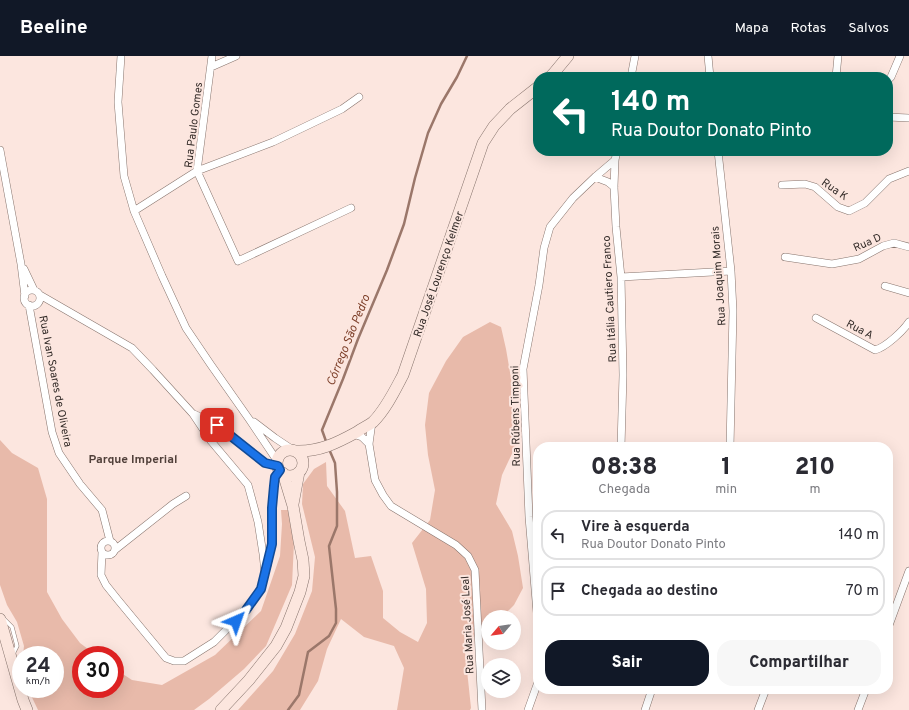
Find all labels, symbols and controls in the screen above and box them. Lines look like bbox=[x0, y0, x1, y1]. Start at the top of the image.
text: Beeline bbox=[20, 16, 88, 40]
text: Mapa bbox=[735, 20, 769, 37]
text: Rotas bbox=[791, 20, 826, 37]
text: Salvos bbox=[848, 20, 889, 37]
street label: Rua Paulo Gomes bbox=[182, 81, 206, 169]
text: 140 m bbox=[611, 85, 690, 121]
icon: left bbox=[545, 88, 597, 140]
text: Rua Doutor Donato Pinto bbox=[611, 120, 812, 143]
street label: Rua K bbox=[819, 176, 850, 204]
street label: Rua José Lourenço Kelmer bbox=[411, 209, 467, 339]
street label: Rua Joaquim Morais bbox=[709, 226, 729, 326]
street label: Rua D bbox=[851, 231, 884, 255]
street label: Rua Itália Cautiero Franco bbox=[600, 235, 620, 363]
water label: Córrego São Pedro bbox=[323, 292, 375, 388]
street label: Rua Ivan Soares de Oliveira bbox=[35, 314, 75, 448]
street label: Rua A bbox=[844, 317, 876, 343]
street label: Rua Rúbens Timponi bbox=[508, 365, 524, 467]
pin bbox=[200, 408, 234, 442]
icon: arrive bbox=[206, 414, 228, 436]
district label: Parque Imperial bbox=[89, 452, 177, 468]
text: 08:38 bbox=[591, 453, 658, 483]
text: 1 bbox=[721, 453, 731, 483]
text: 210 bbox=[795, 453, 835, 483]
text: Chegada bbox=[598, 482, 650, 498]
text: min bbox=[715, 482, 737, 498]
text: m bbox=[809, 482, 820, 498]
text: Vire à esquerda bbox=[581, 518, 690, 537]
icon: left bbox=[547, 524, 569, 546]
text: 140 m bbox=[839, 526, 879, 545]
text: Rua Doutor Donato Pinto bbox=[581, 537, 726, 553]
street label: Rua Maria José Leal bbox=[458, 576, 478, 674]
icon: arrive bbox=[547, 580, 569, 602]
text: Chegada ao destino bbox=[581, 582, 718, 601]
text: 70 m bbox=[846, 582, 879, 601]
position arrow bbox=[215, 600, 257, 642]
north arrow bbox=[481, 610, 521, 650]
map controls bbox=[481, 610, 521, 698]
button: Sair bbox=[545, 640, 709, 686]
button: Compartilhar bbox=[717, 640, 881, 686]
speed limit sign: 30 bbox=[72, 646, 124, 698]
text: 24 bbox=[25, 654, 51, 680]
button: layers bbox=[481, 658, 521, 698]
text: km/h bbox=[26, 675, 50, 688]

